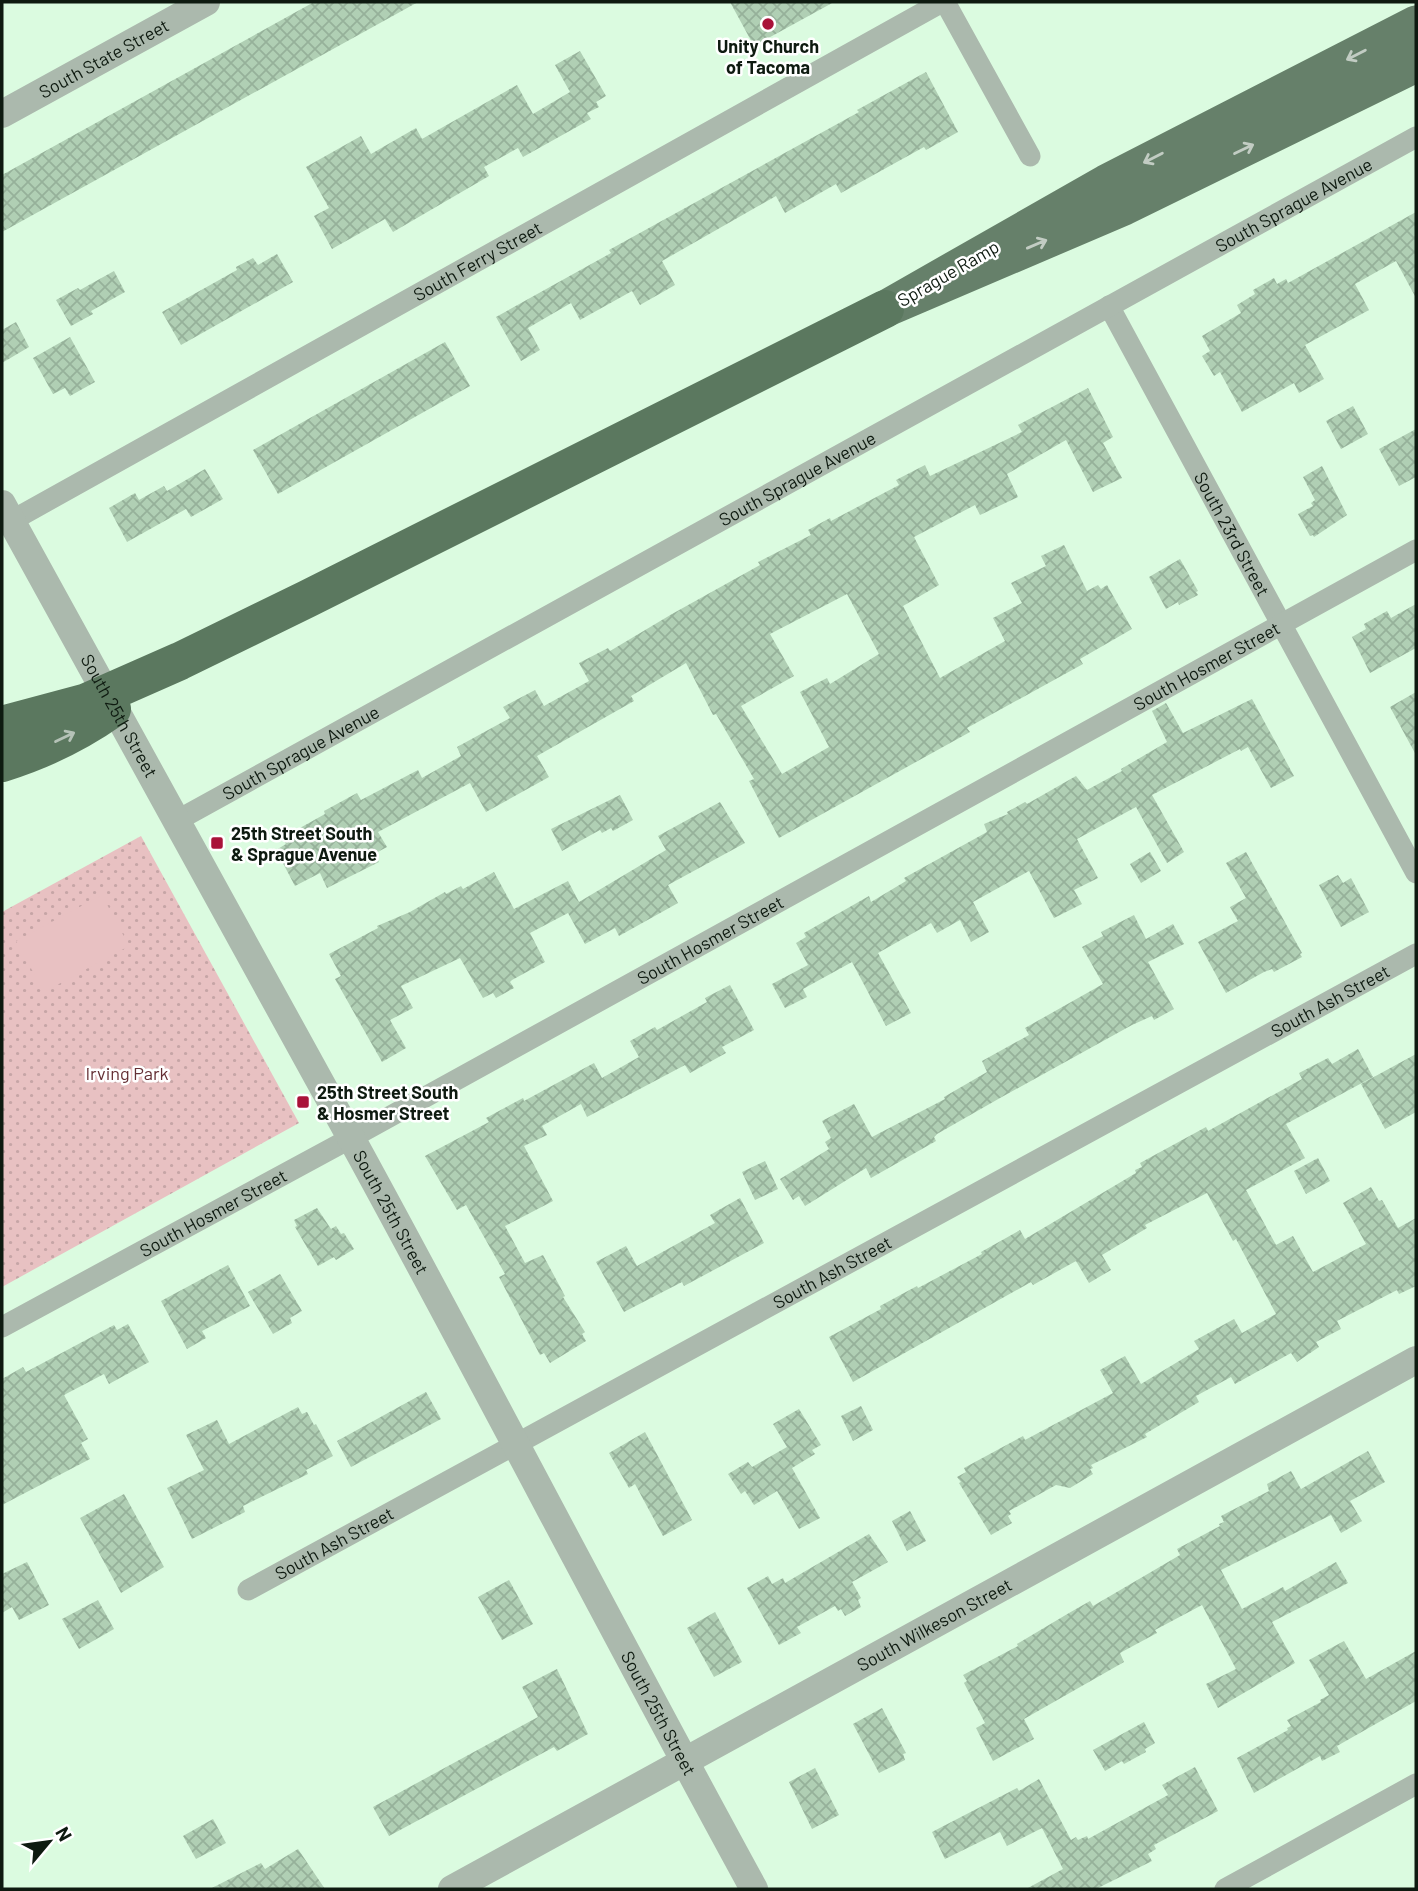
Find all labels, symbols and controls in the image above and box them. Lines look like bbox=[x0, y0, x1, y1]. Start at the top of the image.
street label: South State Street bbox=[35, 14, 172, 103]
marker: Unity Church of Tacoma bbox=[760, 16, 776, 32]
place label: Unity Church of Tacoma bbox=[717, 35, 819, 78]
one-way arrow bbox=[1346, 48, 1366, 62]
one-way arrow bbox=[1233, 141, 1254, 155]
one-way arrow bbox=[1143, 152, 1164, 166]
street label: South Sprague Avenue bbox=[1211, 152, 1376, 257]
street label: South Ferry Street bbox=[409, 216, 546, 306]
street label: Sprague Ramp bbox=[893, 235, 1003, 311]
one-way arrow bbox=[1026, 237, 1048, 250]
street label: South Sprague Avenue bbox=[715, 426, 879, 531]
street label: South 23rd Street bbox=[1190, 468, 1275, 600]
street label: South Hosmer Street bbox=[1129, 616, 1283, 715]
street label: South 25th Street bbox=[77, 650, 163, 781]
street label: South Sprague Avenue bbox=[218, 700, 383, 804]
one-way arrow bbox=[54, 730, 75, 744]
place label: 25th Street South & Sprague Avenue bbox=[231, 822, 377, 865]
marker: 25th Street South & Sprague Avenue bbox=[209, 835, 225, 851]
street label: South Hosmer Street bbox=[633, 891, 787, 989]
street label: South Ash Street bbox=[1267, 960, 1393, 1042]
park label: Irving Park bbox=[85, 1062, 169, 1084]
place label: 25th Street South & Hosmer Street bbox=[317, 1081, 458, 1124]
marker: 25th Street South & Hosmer Street bbox=[295, 1094, 311, 1110]
street label: South 25th Street bbox=[349, 1146, 434, 1278]
street label: South Hosmer Street bbox=[136, 1164, 290, 1261]
street label: South Ash Street bbox=[769, 1231, 895, 1313]
street label: South Ash Street bbox=[271, 1502, 397, 1584]
street label: South Wilkeson Street bbox=[853, 1573, 1016, 1676]
street label: South 25th Street bbox=[617, 1647, 701, 1779]
north arrow bbox=[14, 1807, 84, 1877]
text: N bbox=[51, 1822, 77, 1845]

